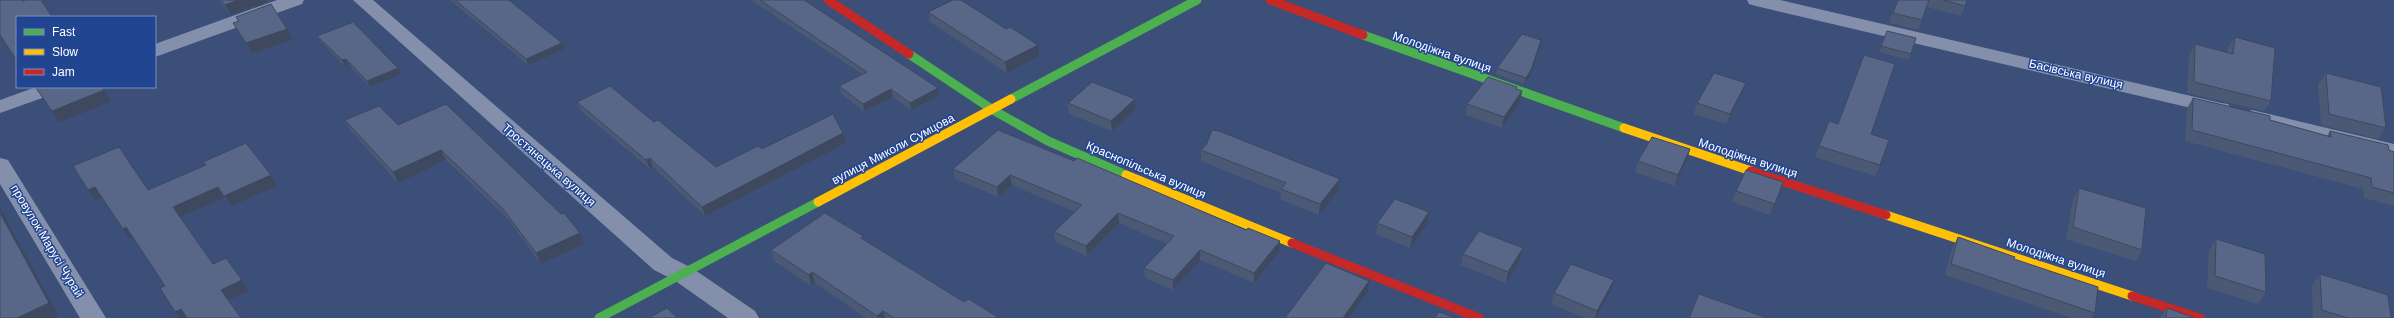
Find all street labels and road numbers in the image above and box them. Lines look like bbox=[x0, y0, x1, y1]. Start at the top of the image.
street label: Молодіжна вулиця bbox=[1391, 29, 1493, 75]
street label: Басівська вулиця bbox=[2028, 56, 2124, 92]
street label: вулиця Миколи Сумцова bbox=[829, 111, 957, 187]
street label: Тростянецька вулиця bbox=[500, 121, 598, 209]
street label: Молодіжна вулиця bbox=[1697, 135, 1799, 181]
street label: Краснопільська вулиця bbox=[1084, 138, 1208, 202]
street label: провулок Марусі Чурай bbox=[8, 182, 86, 300]
street label: Молодіжна вулиця bbox=[2005, 235, 2107, 281]

